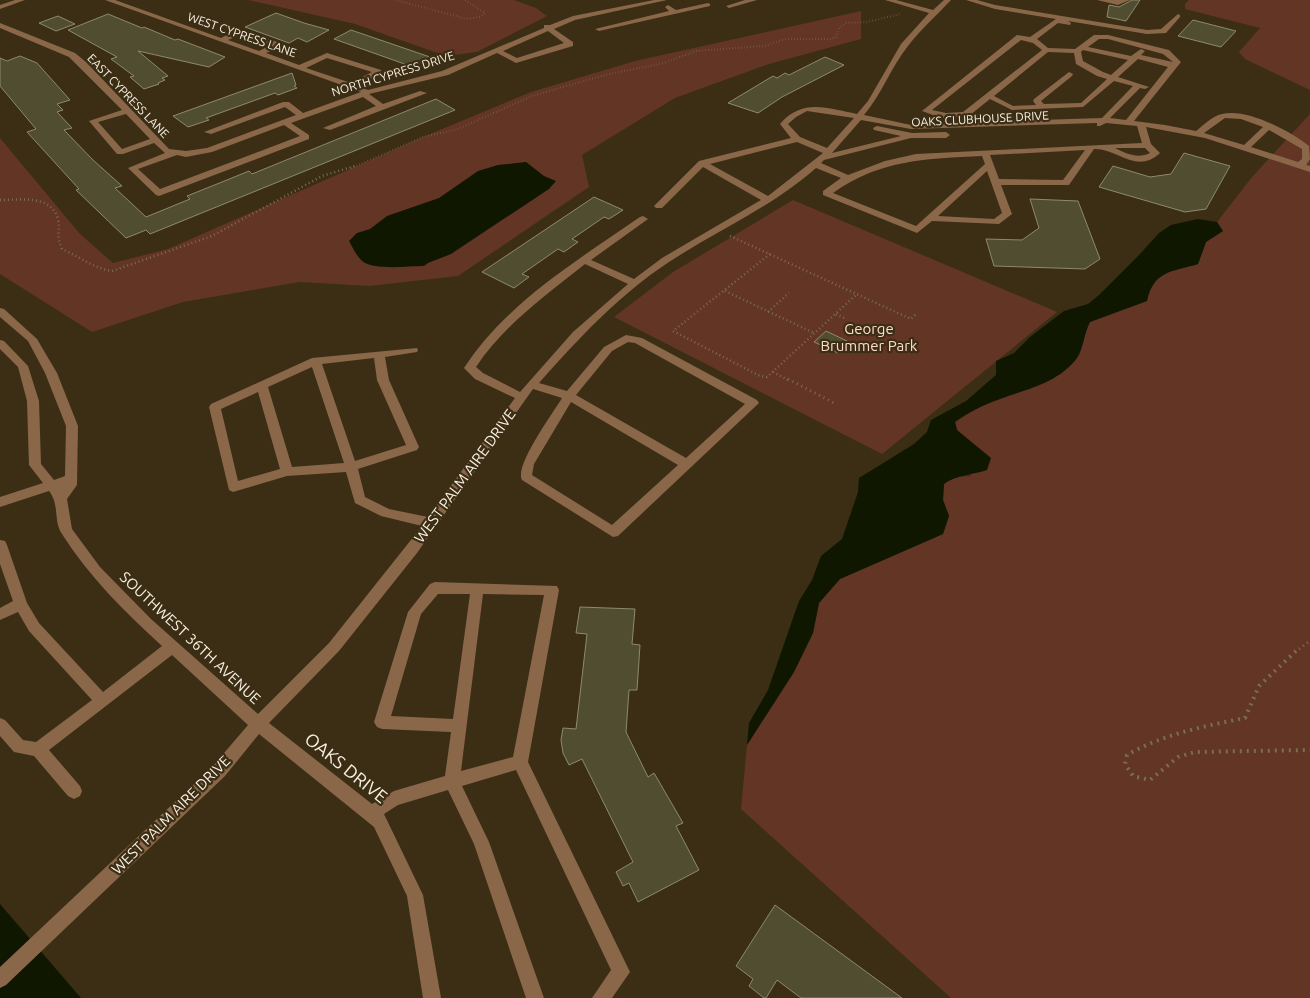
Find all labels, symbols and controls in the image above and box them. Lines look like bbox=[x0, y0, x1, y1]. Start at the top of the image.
street label: WEST CYPRESS LANE bbox=[186, 10, 299, 59]
street label: NORTH CYPRESS DRIVE bbox=[330, 49, 456, 98]
street label: EAST CYPRESS LANE bbox=[85, 51, 172, 140]
street label: OAKS CLUBHOUSE DRIVE bbox=[911, 108, 1049, 129]
park label: George Brummer Park bbox=[821, 320, 918, 354]
street label: WEST PALM AIRE DRIVE bbox=[411, 406, 519, 546]
street label: SOUTHWEST 36TH AVENUE bbox=[117, 568, 264, 707]
street label: OAKS DRIVE bbox=[301, 728, 392, 806]
street label: WEST PALM AIRE DRIVE bbox=[108, 752, 233, 877]

